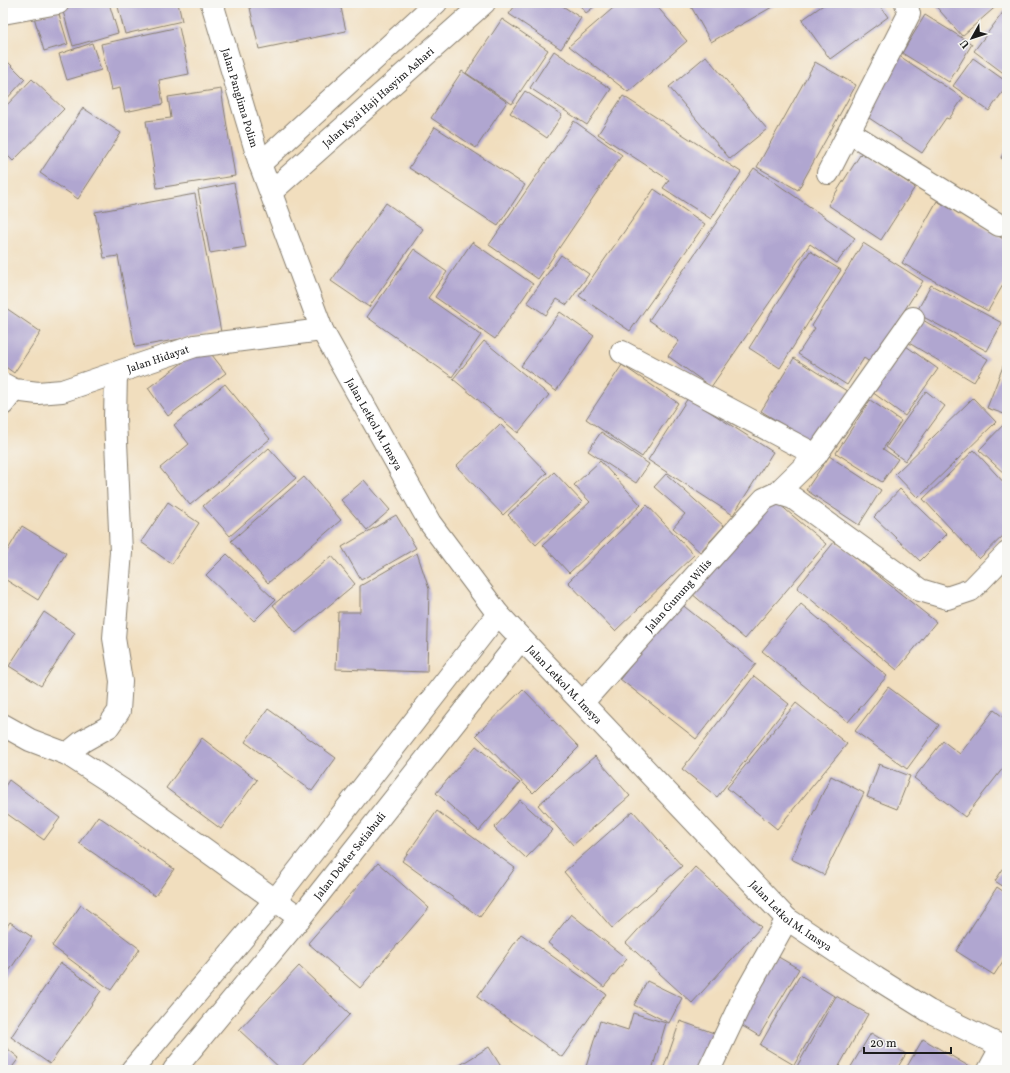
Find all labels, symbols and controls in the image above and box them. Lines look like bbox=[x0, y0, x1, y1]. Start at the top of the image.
north arrow bbox=[952, 18, 992, 58]
text: U bbox=[957, 35, 974, 51]
street label: Jalan Kyai Haji Hasyim Ashari bbox=[320, 45, 438, 152]
street label: Jalan Panglima Polim bbox=[217, 47, 261, 150]
street label: Jalan Hidayat bbox=[125, 342, 192, 377]
street label: Jalan Letkol M. Imsya bbox=[341, 376, 405, 474]
street label: Jalan Gunung Wilis bbox=[643, 556, 716, 636]
street label: Jalan Letkol M. Imsya bbox=[523, 643, 605, 729]
street label: Jalan Dokter Setiabudi bbox=[311, 810, 390, 904]
street label: Jalan Letkol M. Imsya bbox=[745, 878, 835, 956]
scale bar bbox=[864, 1029, 951, 1055]
text: 20 m bbox=[870, 1036, 897, 1052]

